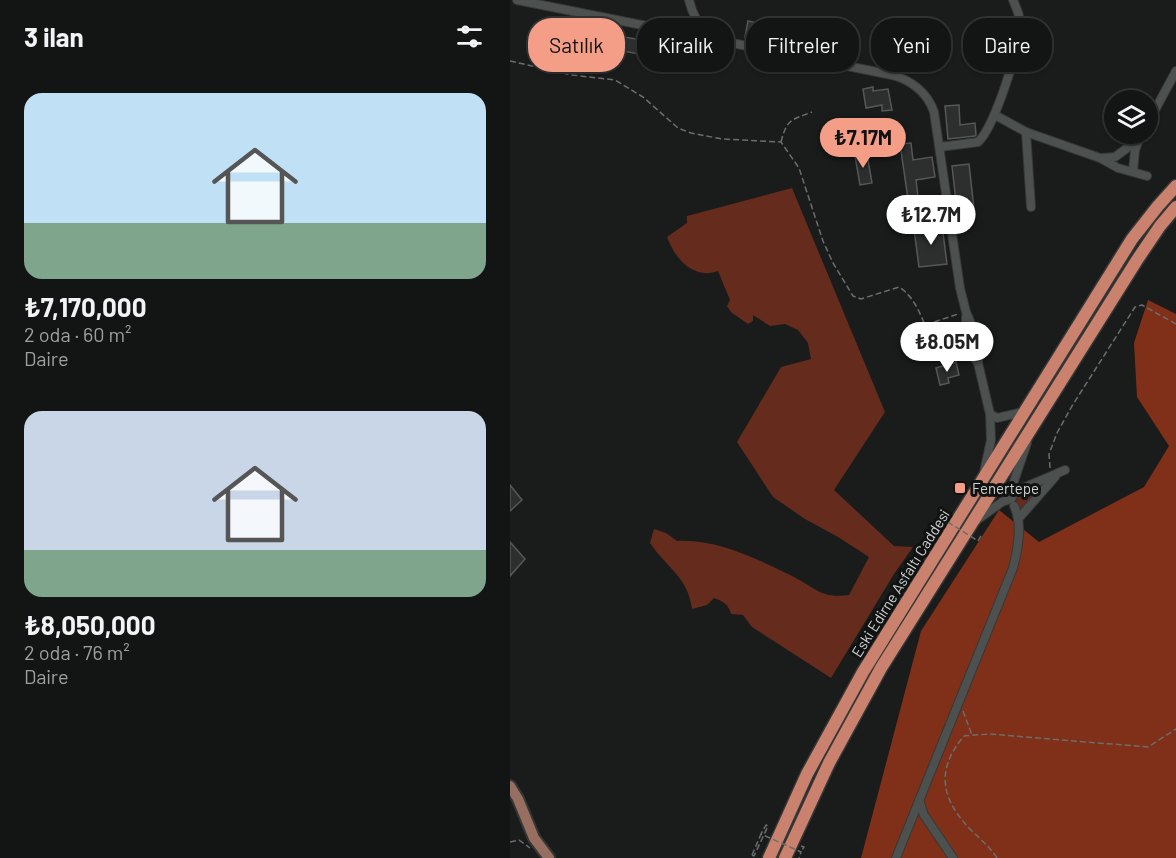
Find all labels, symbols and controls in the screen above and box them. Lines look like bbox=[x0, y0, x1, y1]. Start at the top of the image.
chip: Satılık bbox=[528, 18, 625, 72]
chip: Kiralık bbox=[637, 18, 734, 72]
chip: Filtreler bbox=[746, 18, 859, 72]
chip: Yeni bbox=[871, 18, 951, 72]
chip: Daire bbox=[963, 18, 1052, 72]
icon: filters bbox=[453, 20, 486, 53]
text: 3 ilan bbox=[24, 21, 84, 52]
map controls bbox=[1104, 90, 1158, 144]
button: layers bbox=[1104, 90, 1158, 144]
pin: ₺7.17M bbox=[814, 118, 912, 169]
text: ₺7.17M bbox=[834, 125, 892, 149]
icon: home bbox=[201, 132, 309, 240]
pin: ₺12.7M bbox=[882, 195, 980, 246]
text: ₺12.7M bbox=[901, 202, 961, 226]
text: ₺7,170,000 bbox=[24, 291, 147, 322]
text: 2 oda · 60 m² bbox=[24, 322, 132, 346]
pin: ₺8.05M bbox=[898, 322, 996, 373]
text: ₺8.05M bbox=[914, 329, 980, 353]
text: Daire bbox=[24, 346, 69, 370]
icon: home bbox=[201, 450, 309, 558]
place label: Fenertepe bbox=[972, 479, 1039, 497]
marker: Fenertepe bbox=[953, 481, 967, 495]
street label: Eski Edirne Asfaltı Caddesi bbox=[847, 506, 953, 660]
text: ₺8,050,000 bbox=[24, 609, 155, 640]
text: 2 oda · 76 m² bbox=[24, 640, 130, 664]
text: Daire bbox=[24, 664, 69, 688]

